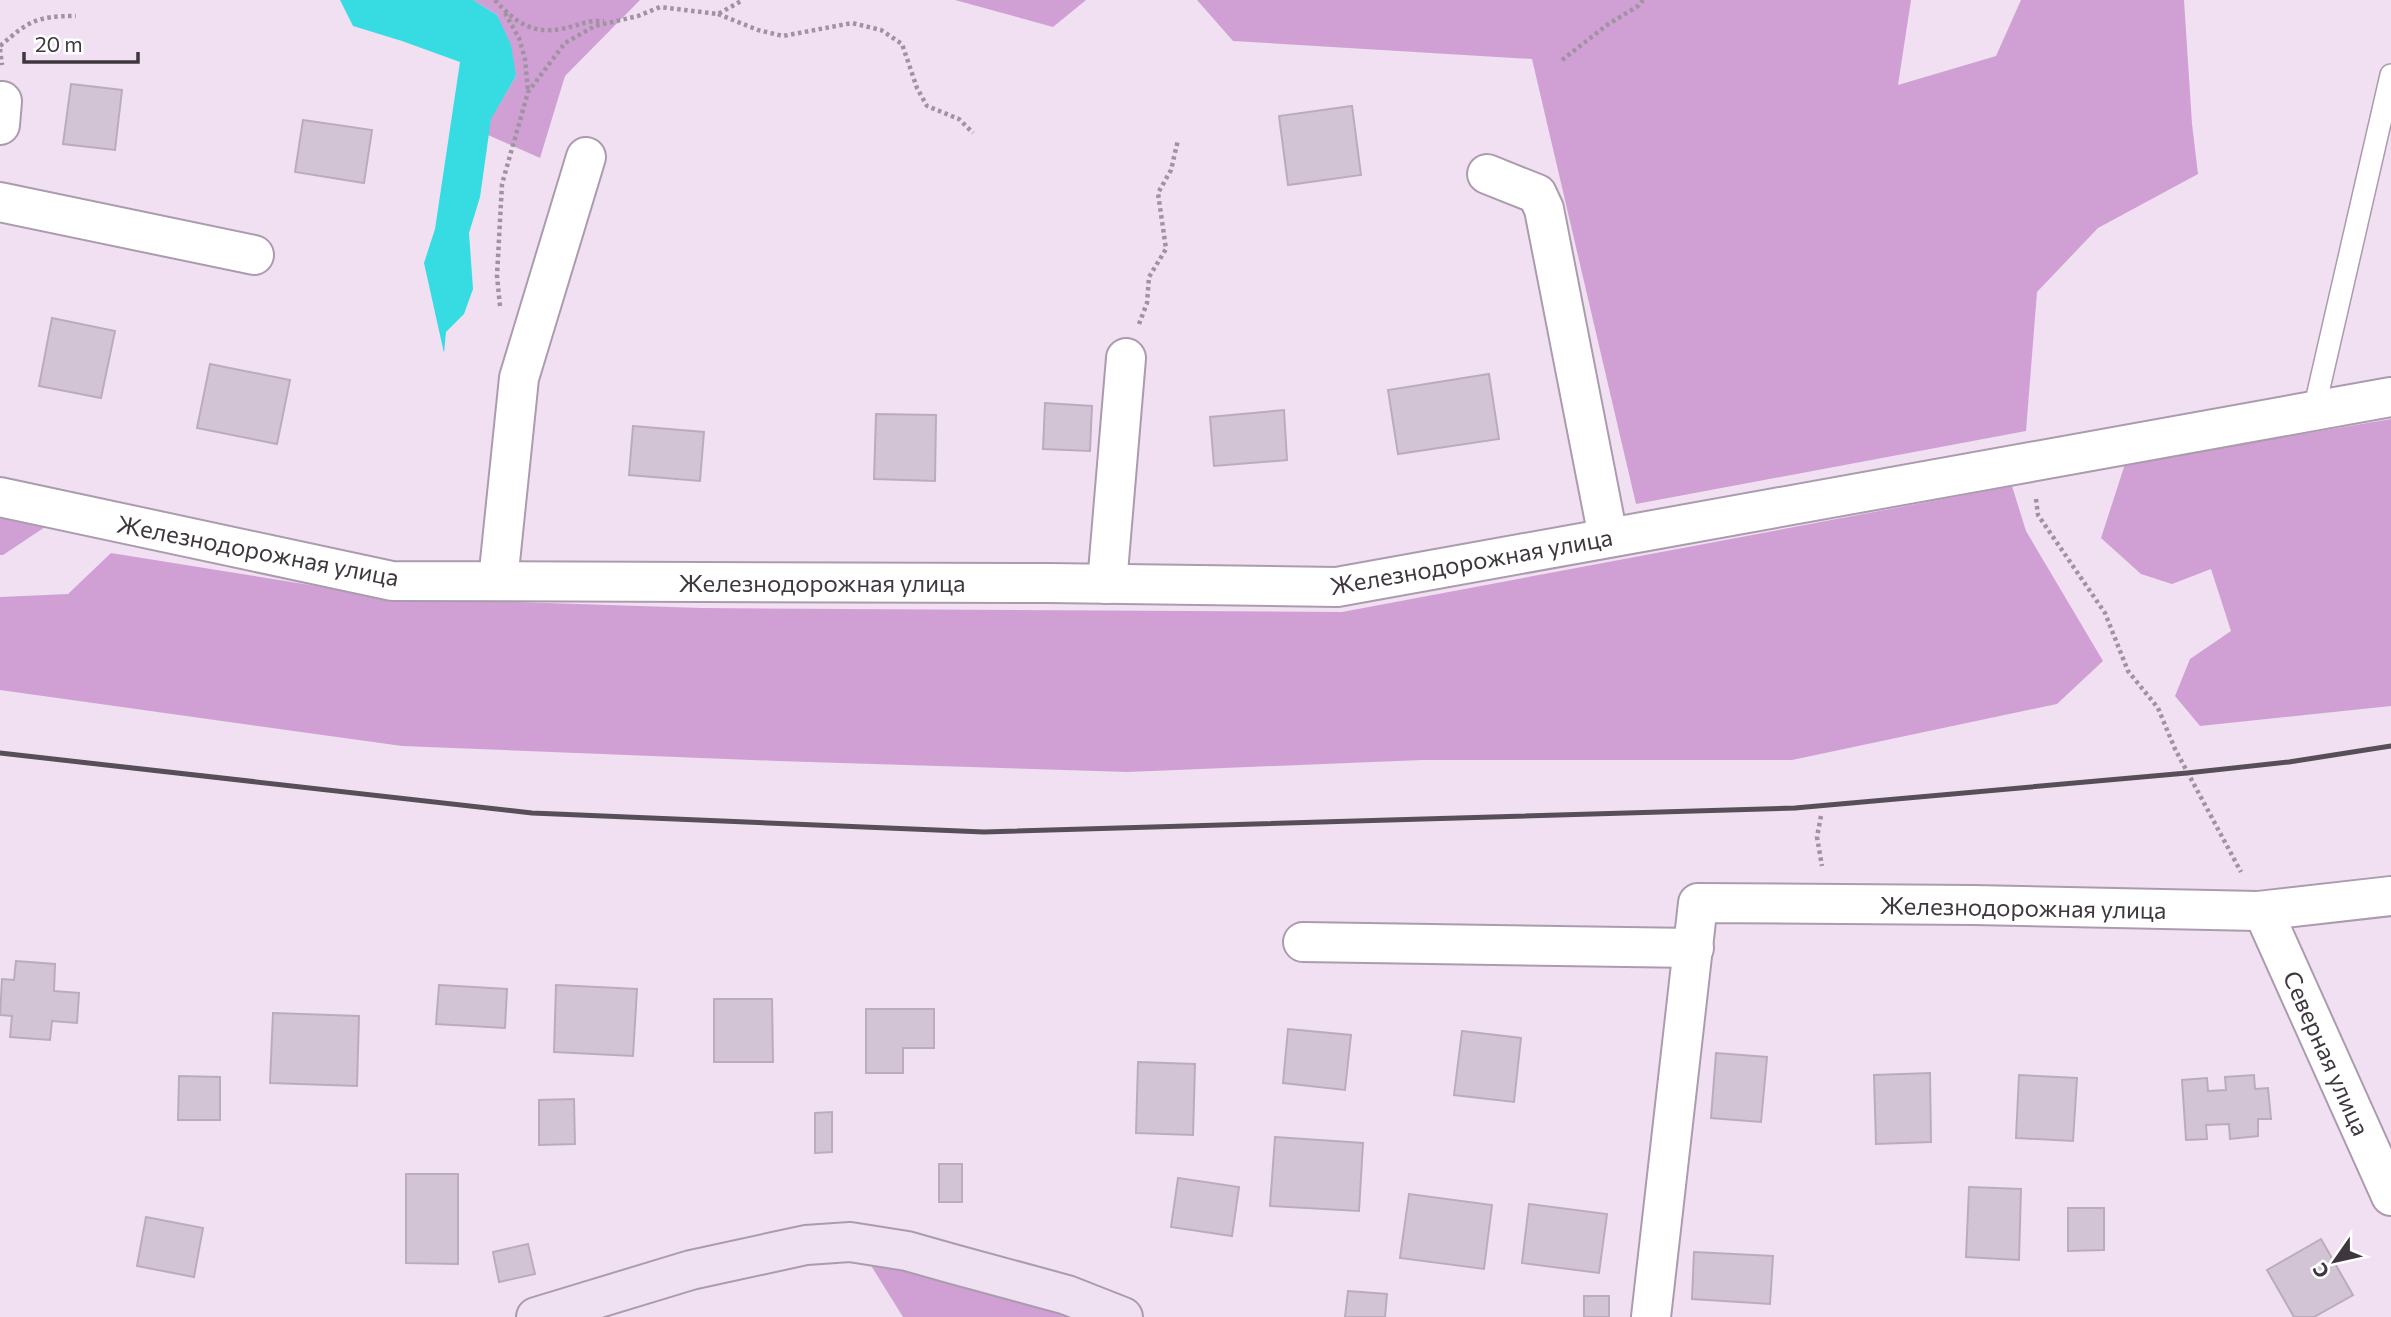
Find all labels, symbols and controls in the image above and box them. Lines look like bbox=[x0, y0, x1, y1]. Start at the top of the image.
scale bar bbox=[24, 21, 138, 65]
text: 20 m bbox=[35, 31, 83, 56]
street label: Железнодорожная улица bbox=[114, 508, 402, 592]
street label: Железнодорожная улица bbox=[1327, 522, 1615, 600]
street label: Железнодорожная улица bbox=[679, 568, 965, 597]
street label: Железнодорожная улица bbox=[1879, 890, 2167, 924]
street label: Северная улица bbox=[2278, 966, 2376, 1140]
north arrow bbox=[2300, 1226, 2370, 1296]
text: С bbox=[2307, 1259, 2334, 1283]

